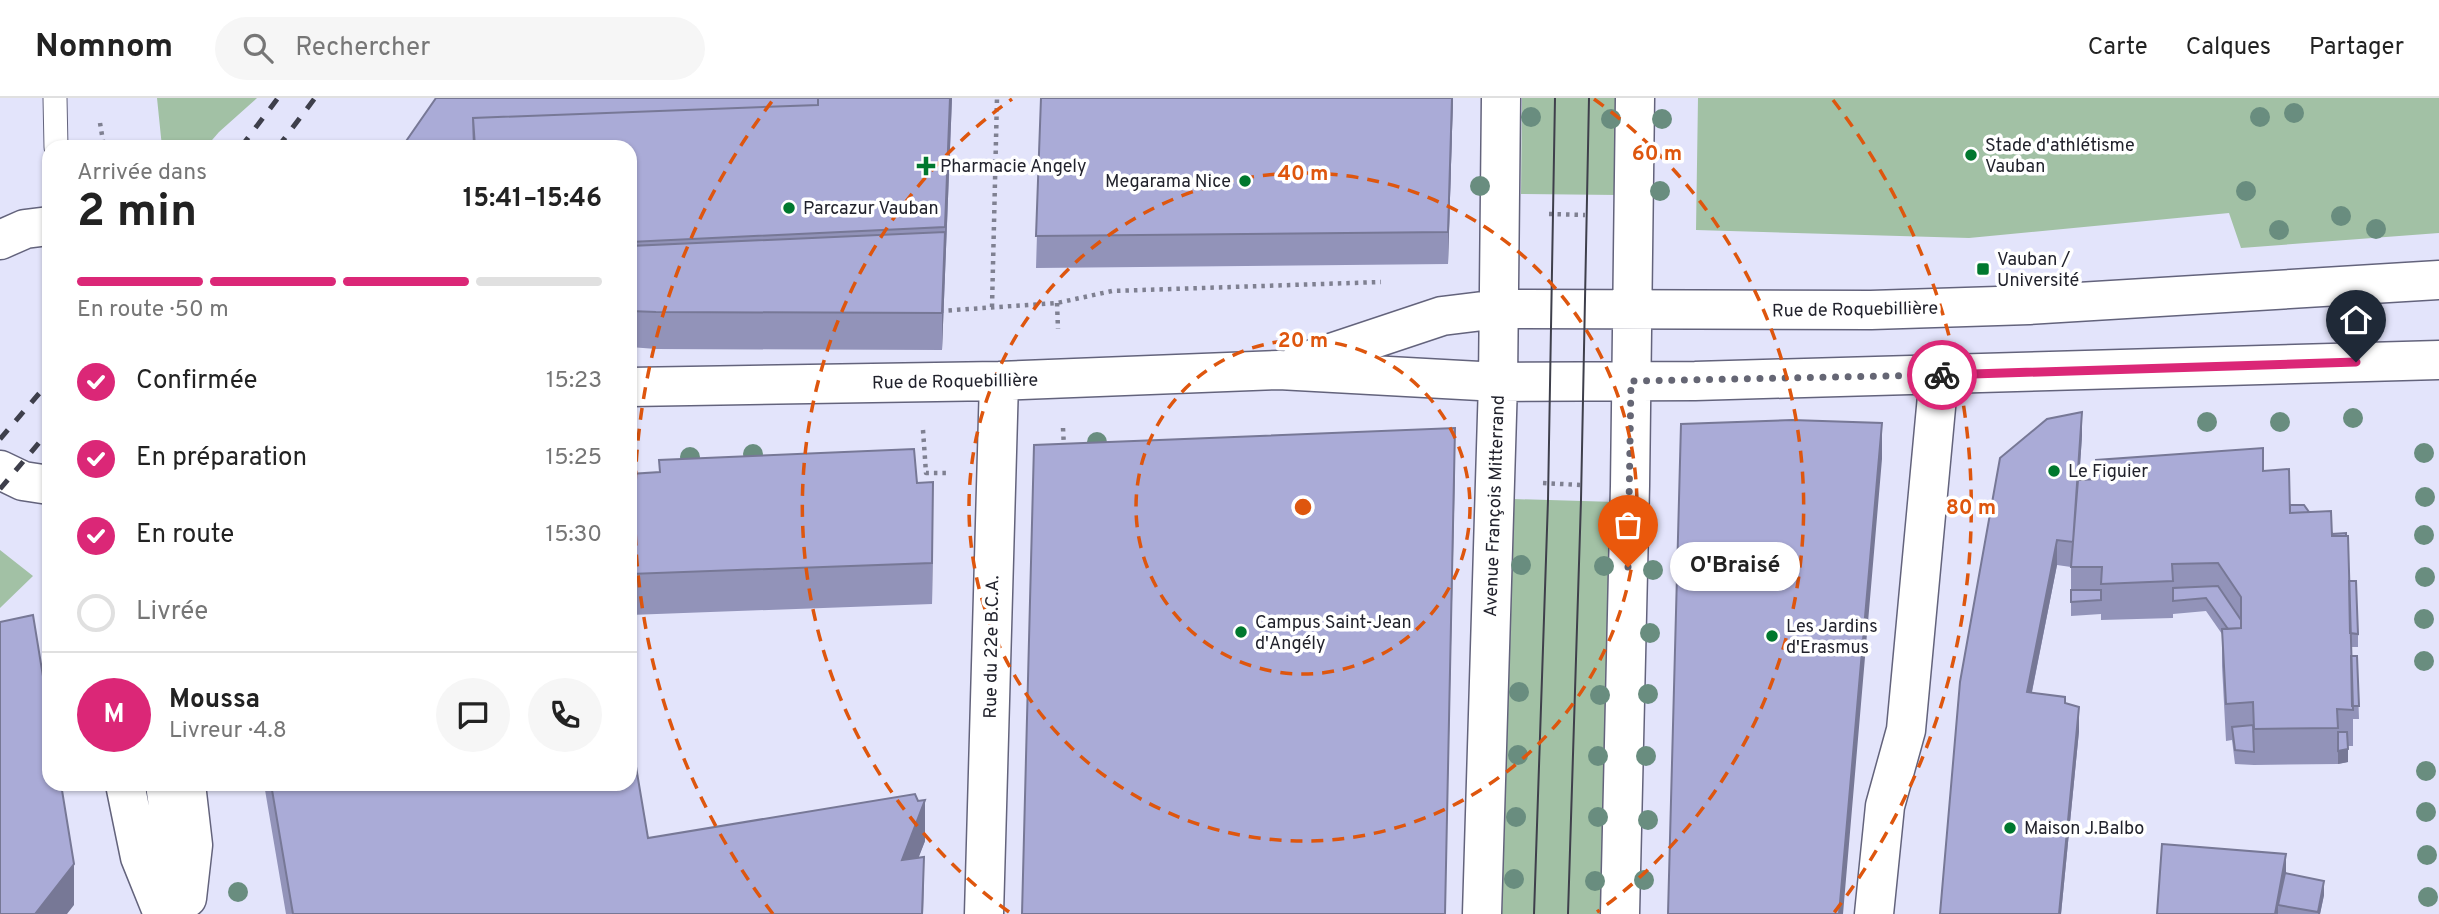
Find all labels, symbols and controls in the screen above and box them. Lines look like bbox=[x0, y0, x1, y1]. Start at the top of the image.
search box bbox=[215, 17, 705, 80]
text: Nomnom bbox=[35, 27, 173, 69]
icon: search bbox=[239, 29, 277, 67]
text: Rechercher bbox=[295, 32, 430, 65]
text: Carte bbox=[2088, 33, 2148, 63]
text: Calques bbox=[2186, 33, 2271, 63]
text: Partager bbox=[2309, 33, 2404, 63]
place label: Stade d'athlétisme Vauban bbox=[1985, 135, 2135, 179]
text: 60 m bbox=[1632, 141, 1682, 168]
marker: Stade d'athlétisme Vauban bbox=[1963, 147, 1979, 163]
place label: Pharmacie Angely bbox=[940, 156, 1087, 179]
marker: Pharmacie Angely bbox=[918, 158, 934, 174]
text: Arrivée dans bbox=[77, 159, 207, 188]
text: 40 m bbox=[1278, 161, 1328, 188]
place label: Megarama Nice bbox=[1105, 171, 1231, 194]
marker: Megarama Nice bbox=[1237, 173, 1253, 189]
text: 15:41–15:46 bbox=[463, 183, 602, 216]
text: 2 min bbox=[77, 184, 197, 243]
place label: Parcazur Vauban bbox=[803, 198, 939, 221]
marker: Parcazur Vauban bbox=[781, 200, 797, 216]
place label: Vauban / Université bbox=[1997, 249, 2079, 293]
marker: Vauban / Université bbox=[1975, 261, 1991, 277]
pin bbox=[2326, 290, 2386, 362]
text: En route · 50 m bbox=[77, 296, 229, 325]
street label: Rue de Roquebillière bbox=[1772, 298, 1938, 323]
icon: home bbox=[2337, 301, 2375, 339]
text: 20 m bbox=[1278, 328, 1328, 355]
courier bbox=[1907, 340, 1977, 410]
icon: bike bbox=[1923, 356, 1961, 394]
icon: check bbox=[77, 363, 115, 401]
text: Confirmée bbox=[136, 365, 258, 398]
text: 15:23 bbox=[546, 367, 602, 396]
street label: Rue de Roquebillière bbox=[872, 370, 1038, 395]
street label: Avenue François Mitterrand bbox=[1480, 395, 1511, 617]
icon: check bbox=[77, 440, 115, 478]
text: En préparation bbox=[136, 442, 307, 475]
text: 15:25 bbox=[546, 444, 602, 473]
place label: Le Figuier bbox=[2068, 461, 2148, 484]
marker: Le Figuier bbox=[2046, 463, 2062, 479]
centre of rings bbox=[1291, 495, 1315, 519]
pin bbox=[1598, 495, 1658, 567]
text: 80 m bbox=[1946, 495, 1996, 522]
icon: bag bbox=[1609, 506, 1647, 544]
icon: check bbox=[77, 517, 115, 555]
text: En route bbox=[136, 519, 234, 552]
text: 15:30 bbox=[546, 521, 602, 550]
callout: O'Braisé bbox=[1670, 542, 1800, 592]
text: O'Braisé bbox=[1690, 552, 1780, 581]
street label: Rue du 22e B.C.A. bbox=[980, 575, 1005, 719]
text: Livrée bbox=[136, 596, 208, 629]
place label: Campus Saint-Jean d'Angély bbox=[1255, 612, 1412, 656]
place label: Les Jardins d'Erasmus bbox=[1786, 616, 1878, 660]
marker: Campus Saint-Jean d'Angély bbox=[1233, 624, 1249, 640]
marker: Les Jardins d'Erasmus bbox=[1764, 628, 1780, 644]
button: chat bbox=[436, 678, 510, 752]
button: phone bbox=[528, 678, 602, 752]
text: Moussa bbox=[169, 684, 260, 717]
text: M bbox=[103, 699, 125, 732]
text: Livreur · 4.8 bbox=[169, 717, 287, 746]
place label: Maison J.Balbo bbox=[2024, 818, 2144, 841]
marker: Maison J.Balbo bbox=[2002, 820, 2018, 836]

